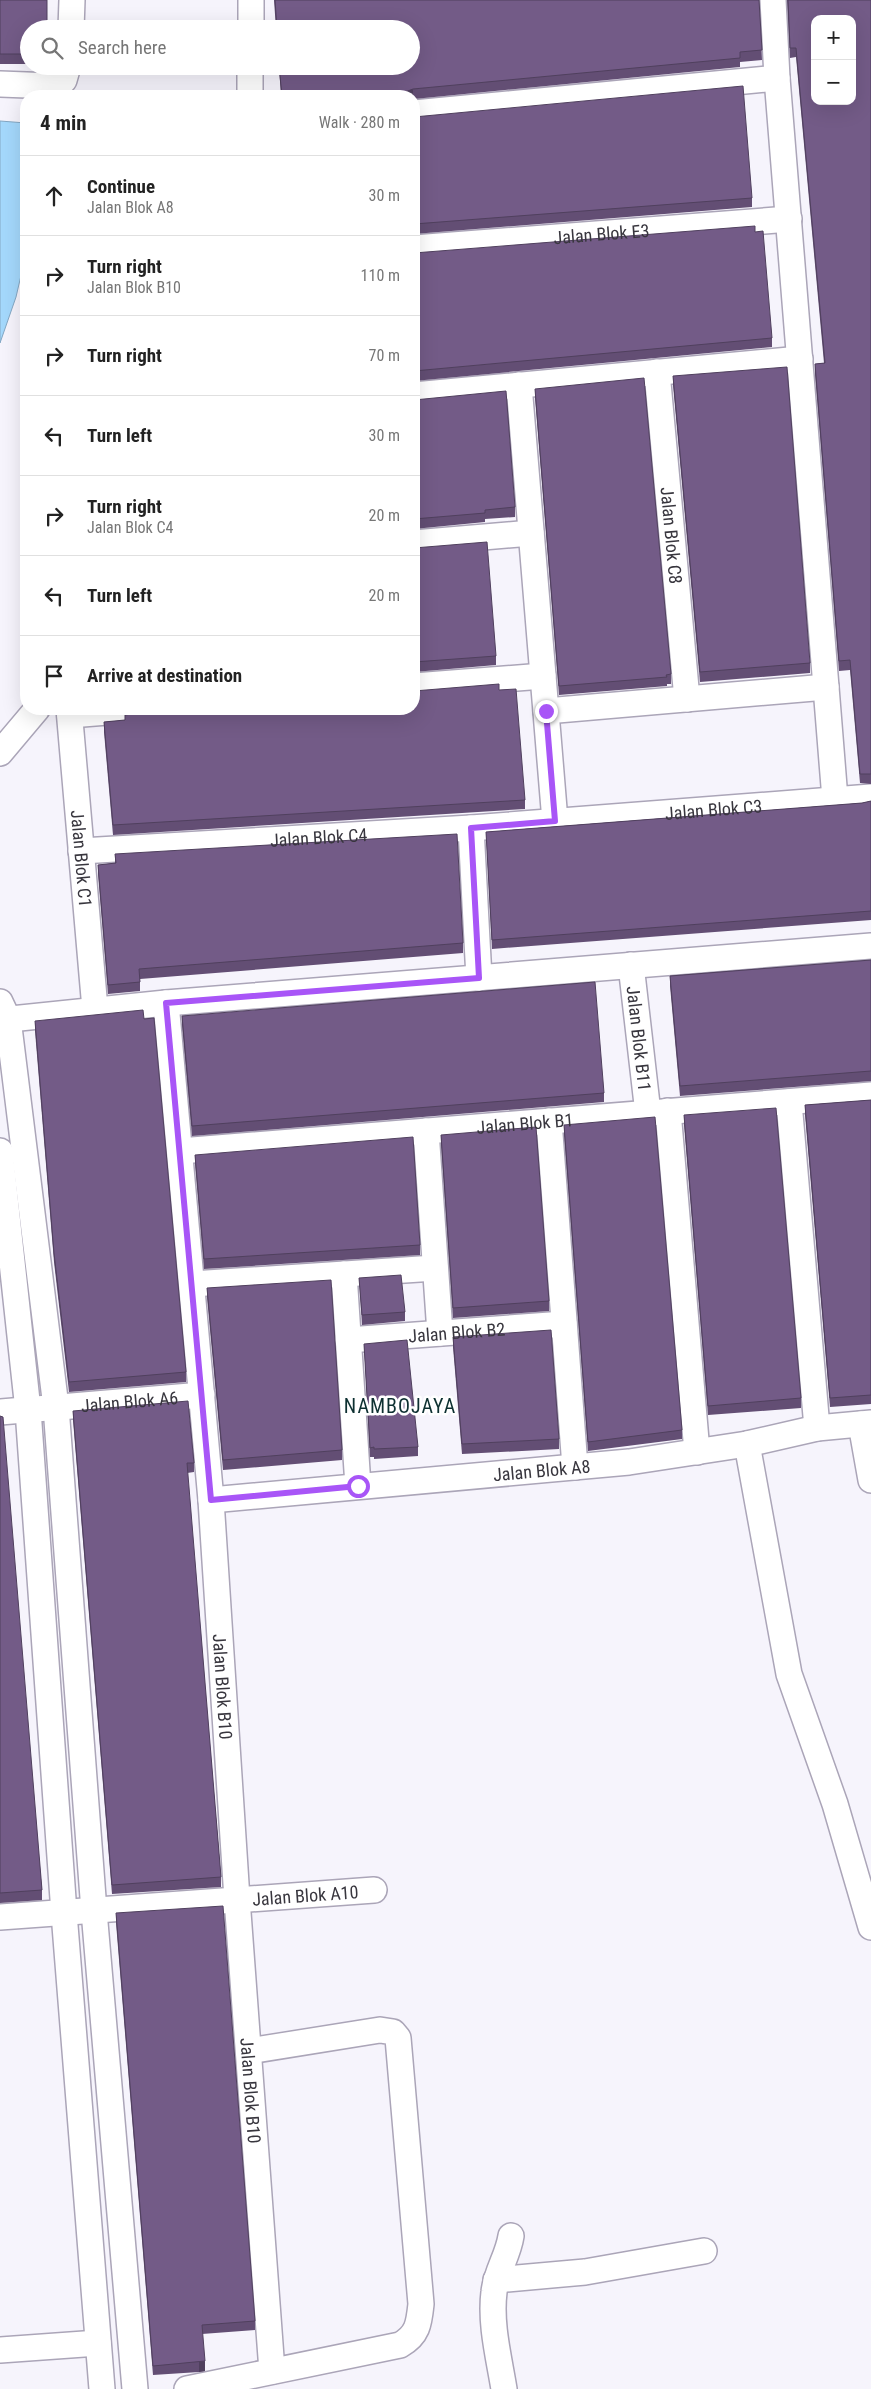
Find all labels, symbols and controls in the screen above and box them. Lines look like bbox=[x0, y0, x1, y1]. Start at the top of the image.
map controls bbox=[811, 15, 856, 105]
button: + bbox=[811, 15, 856, 60]
search box bbox=[20, 20, 420, 75]
icon: search bbox=[38, 34, 66, 62]
text: Search here bbox=[78, 36, 166, 59]
button: − bbox=[811, 60, 856, 105]
text: 4 min bbox=[40, 111, 87, 135]
text: Walk · 280 m bbox=[319, 113, 400, 132]
text: Continue bbox=[87, 175, 155, 198]
icon: ahead bbox=[40, 182, 68, 210]
text: 30 m bbox=[368, 186, 400, 205]
text: Jalan Blok A8 bbox=[87, 198, 174, 217]
street label: Jalan Blok E3 bbox=[553, 219, 650, 248]
text: Turn right bbox=[87, 255, 162, 278]
icon: right bbox=[40, 262, 68, 290]
text: 110 m bbox=[361, 266, 400, 285]
text: Jalan Blok B10 bbox=[87, 278, 181, 297]
icon: right bbox=[40, 342, 68, 370]
text: Turn right bbox=[87, 344, 162, 367]
text: 70 m bbox=[368, 346, 400, 365]
icon: left bbox=[40, 422, 68, 450]
text: Turn left bbox=[87, 424, 152, 447]
text: 30 m bbox=[368, 426, 400, 445]
street label: Jalan Blok C8 bbox=[657, 486, 687, 585]
text: Turn right bbox=[87, 495, 162, 518]
icon: right bbox=[40, 502, 68, 530]
text: 20 m bbox=[368, 506, 400, 525]
text: Jalan Blok C4 bbox=[87, 518, 173, 537]
icon: left bbox=[40, 582, 68, 610]
text: Turn left bbox=[87, 584, 152, 607]
text: 20 m bbox=[368, 586, 400, 605]
icon: arrive bbox=[40, 662, 68, 690]
text: Arrive at destination bbox=[87, 664, 242, 687]
route end bbox=[535, 700, 558, 723]
street label: Jalan Blok C3 bbox=[664, 795, 763, 823]
street label: Jalan Blok C1 bbox=[67, 809, 97, 908]
street label: Jalan Blok C4 bbox=[269, 824, 368, 850]
street label: Jalan Blok B11 bbox=[623, 985, 656, 1092]
street label: Jalan Blok B1 bbox=[476, 1109, 574, 1137]
street label: Jalan Blok B2 bbox=[408, 1318, 506, 1346]
street label: Jalan Blok A6 bbox=[80, 1387, 179, 1416]
district label: NAMBOJAYA bbox=[344, 1394, 456, 1418]
street label: Jalan Blok A8 bbox=[492, 1455, 591, 1485]
route start bbox=[347, 1475, 370, 1498]
street label: Jalan Blok B10 bbox=[209, 1633, 237, 1740]
street label: Jalan Blok A10 bbox=[251, 1881, 359, 1909]
street label: Jalan Blok B10 bbox=[237, 2037, 266, 2144]

